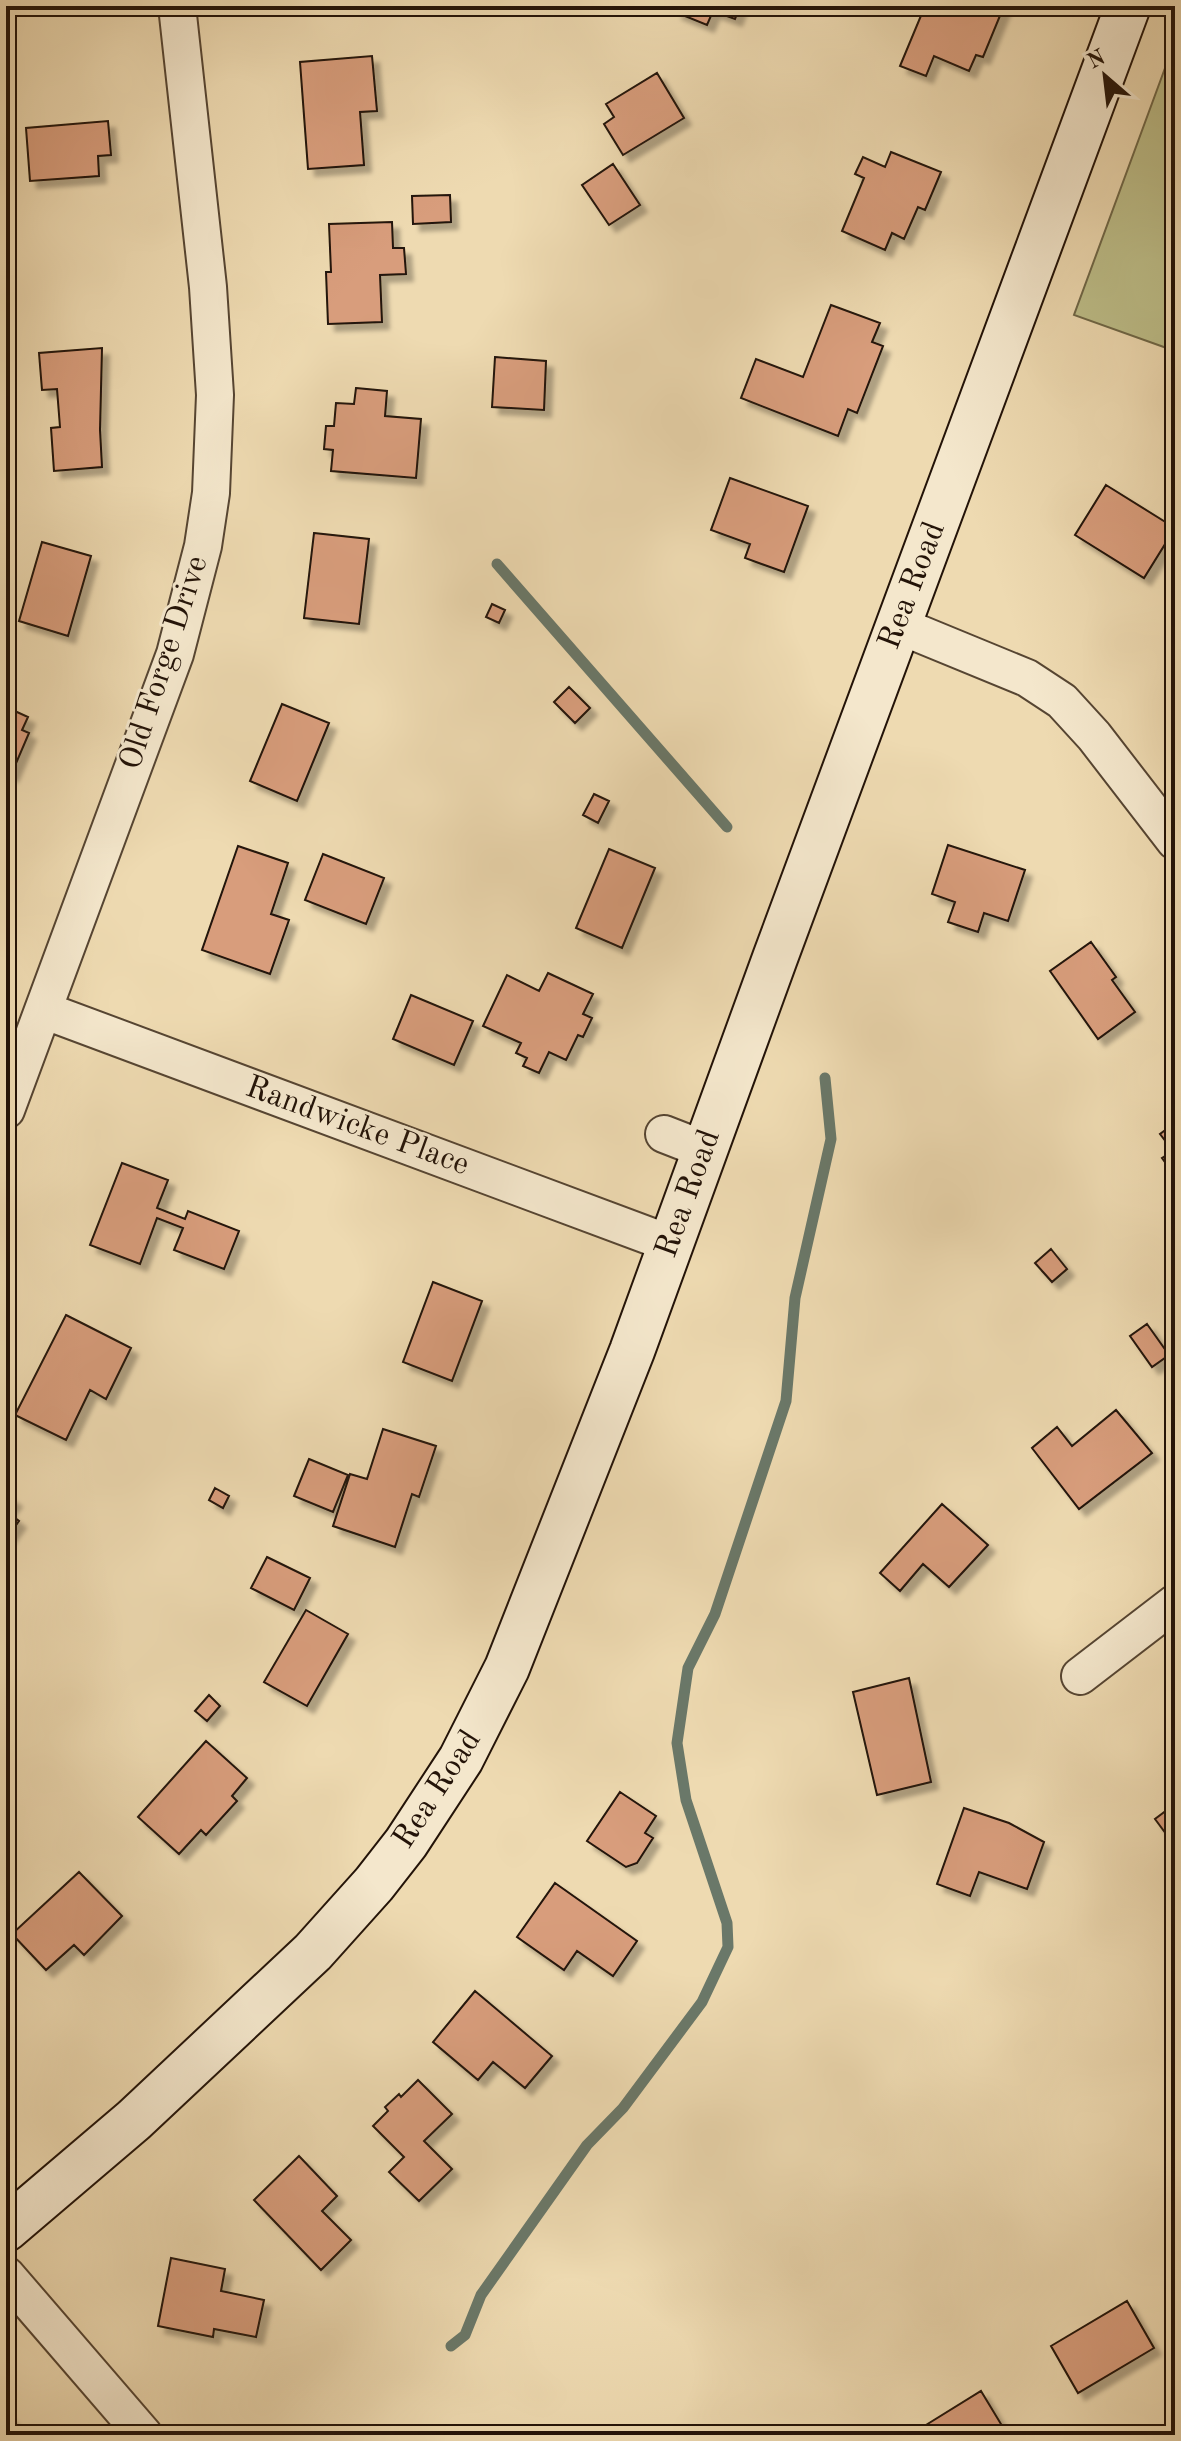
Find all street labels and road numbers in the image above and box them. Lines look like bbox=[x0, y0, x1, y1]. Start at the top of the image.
street label: Rea Road bbox=[874, 518, 952, 654]
street label: Old Forge Drive bbox=[115, 552, 215, 774]
street label: Randwicke Place bbox=[241, 1072, 473, 1182]
street label: Rea Road bbox=[651, 1126, 727, 1262]
street label: Rea Road bbox=[388, 1725, 488, 1855]

